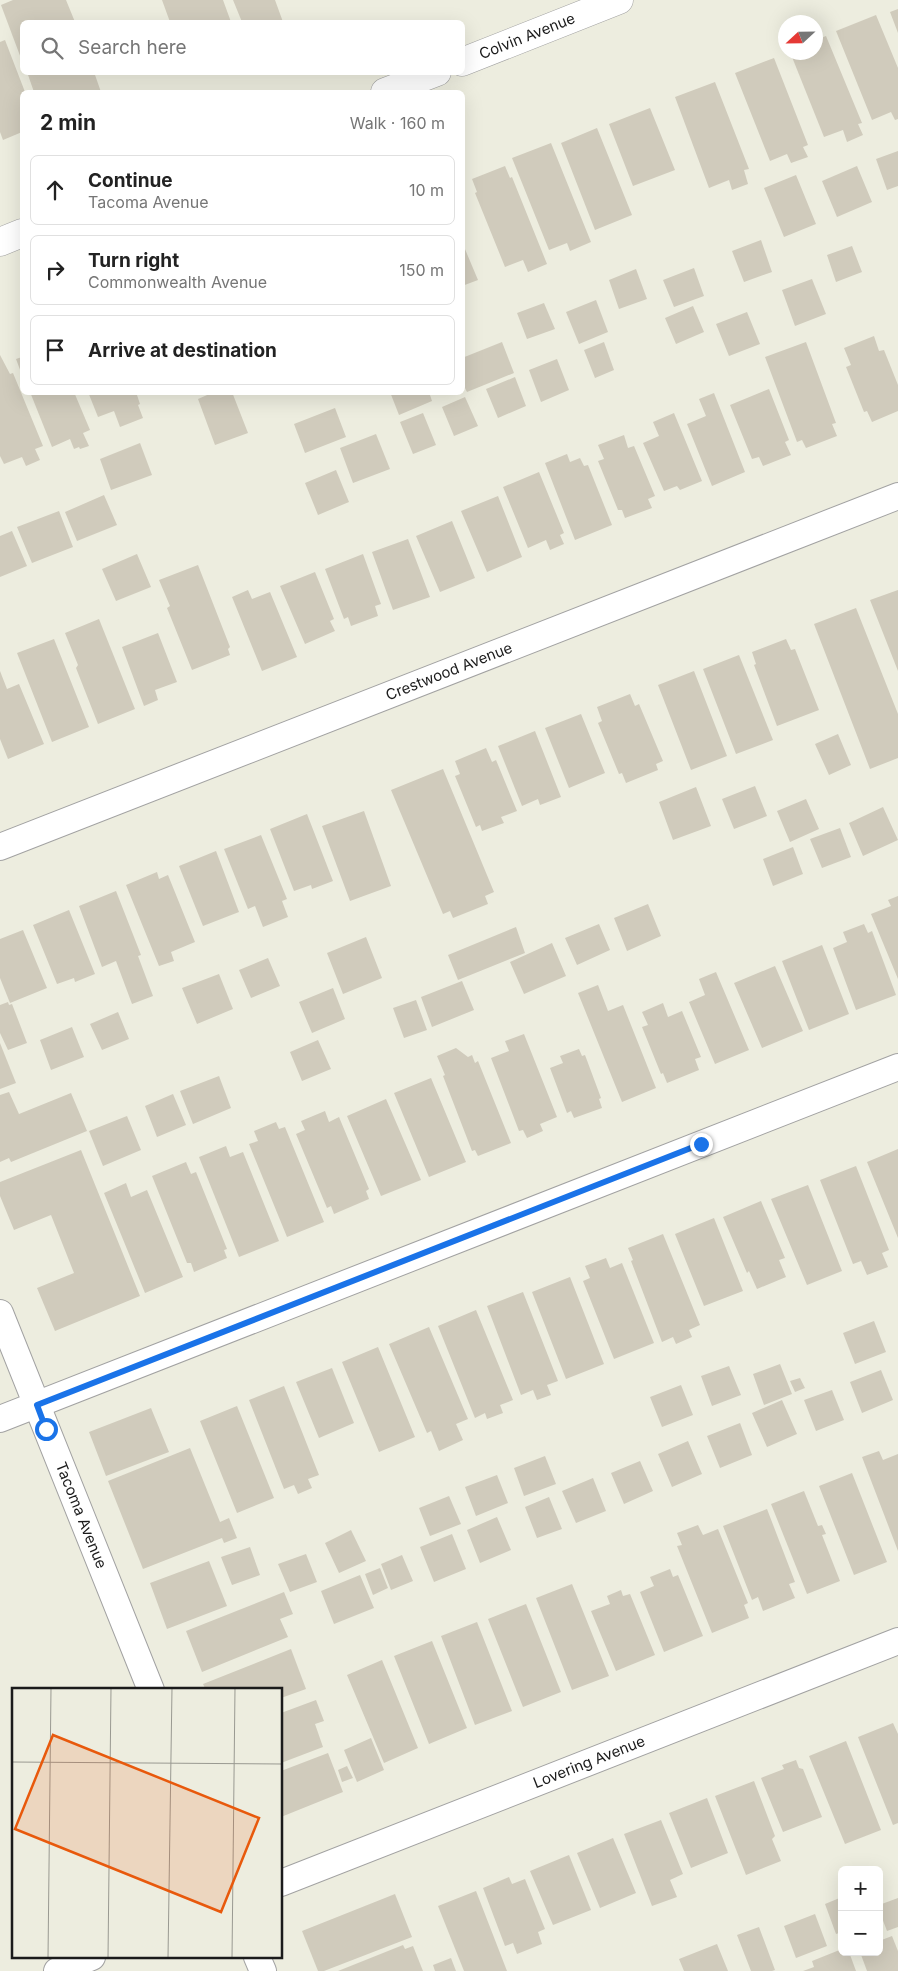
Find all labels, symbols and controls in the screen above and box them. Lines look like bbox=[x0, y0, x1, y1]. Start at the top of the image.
street label: Colvin Avenue bbox=[476, 8, 578, 63]
north arrow bbox=[778, 15, 823, 60]
search box bbox=[20, 20, 465, 75]
icon: search bbox=[38, 34, 66, 62]
text: Search here bbox=[78, 36, 187, 59]
text: 2 min bbox=[40, 110, 96, 135]
text: Walk · 160 m bbox=[350, 113, 445, 133]
text: Continue bbox=[88, 169, 173, 192]
icon: ahead bbox=[41, 176, 69, 204]
text: 10 m bbox=[409, 180, 444, 200]
text: Tacoma Avenue bbox=[88, 192, 209, 212]
text: Turn right bbox=[88, 249, 179, 272]
icon: right bbox=[41, 256, 69, 284]
text: 150 m bbox=[399, 260, 444, 280]
text: Commonwealth Avenue bbox=[88, 272, 267, 292]
icon: arrive bbox=[41, 336, 69, 364]
text: Arrive at destination bbox=[88, 339, 277, 362]
street label: Crestwood Avenue bbox=[383, 638, 515, 704]
route end bbox=[690, 1133, 713, 1156]
route start bbox=[35, 1418, 58, 1441]
street label: Tacoma Avenue bbox=[52, 1459, 111, 1571]
inset map bbox=[12, 1688, 282, 1958]
street label: Lovering Avenue bbox=[530, 1731, 648, 1792]
map controls bbox=[838, 1866, 883, 1956]
button: + bbox=[838, 1866, 883, 1911]
button: − bbox=[838, 1911, 883, 1956]

